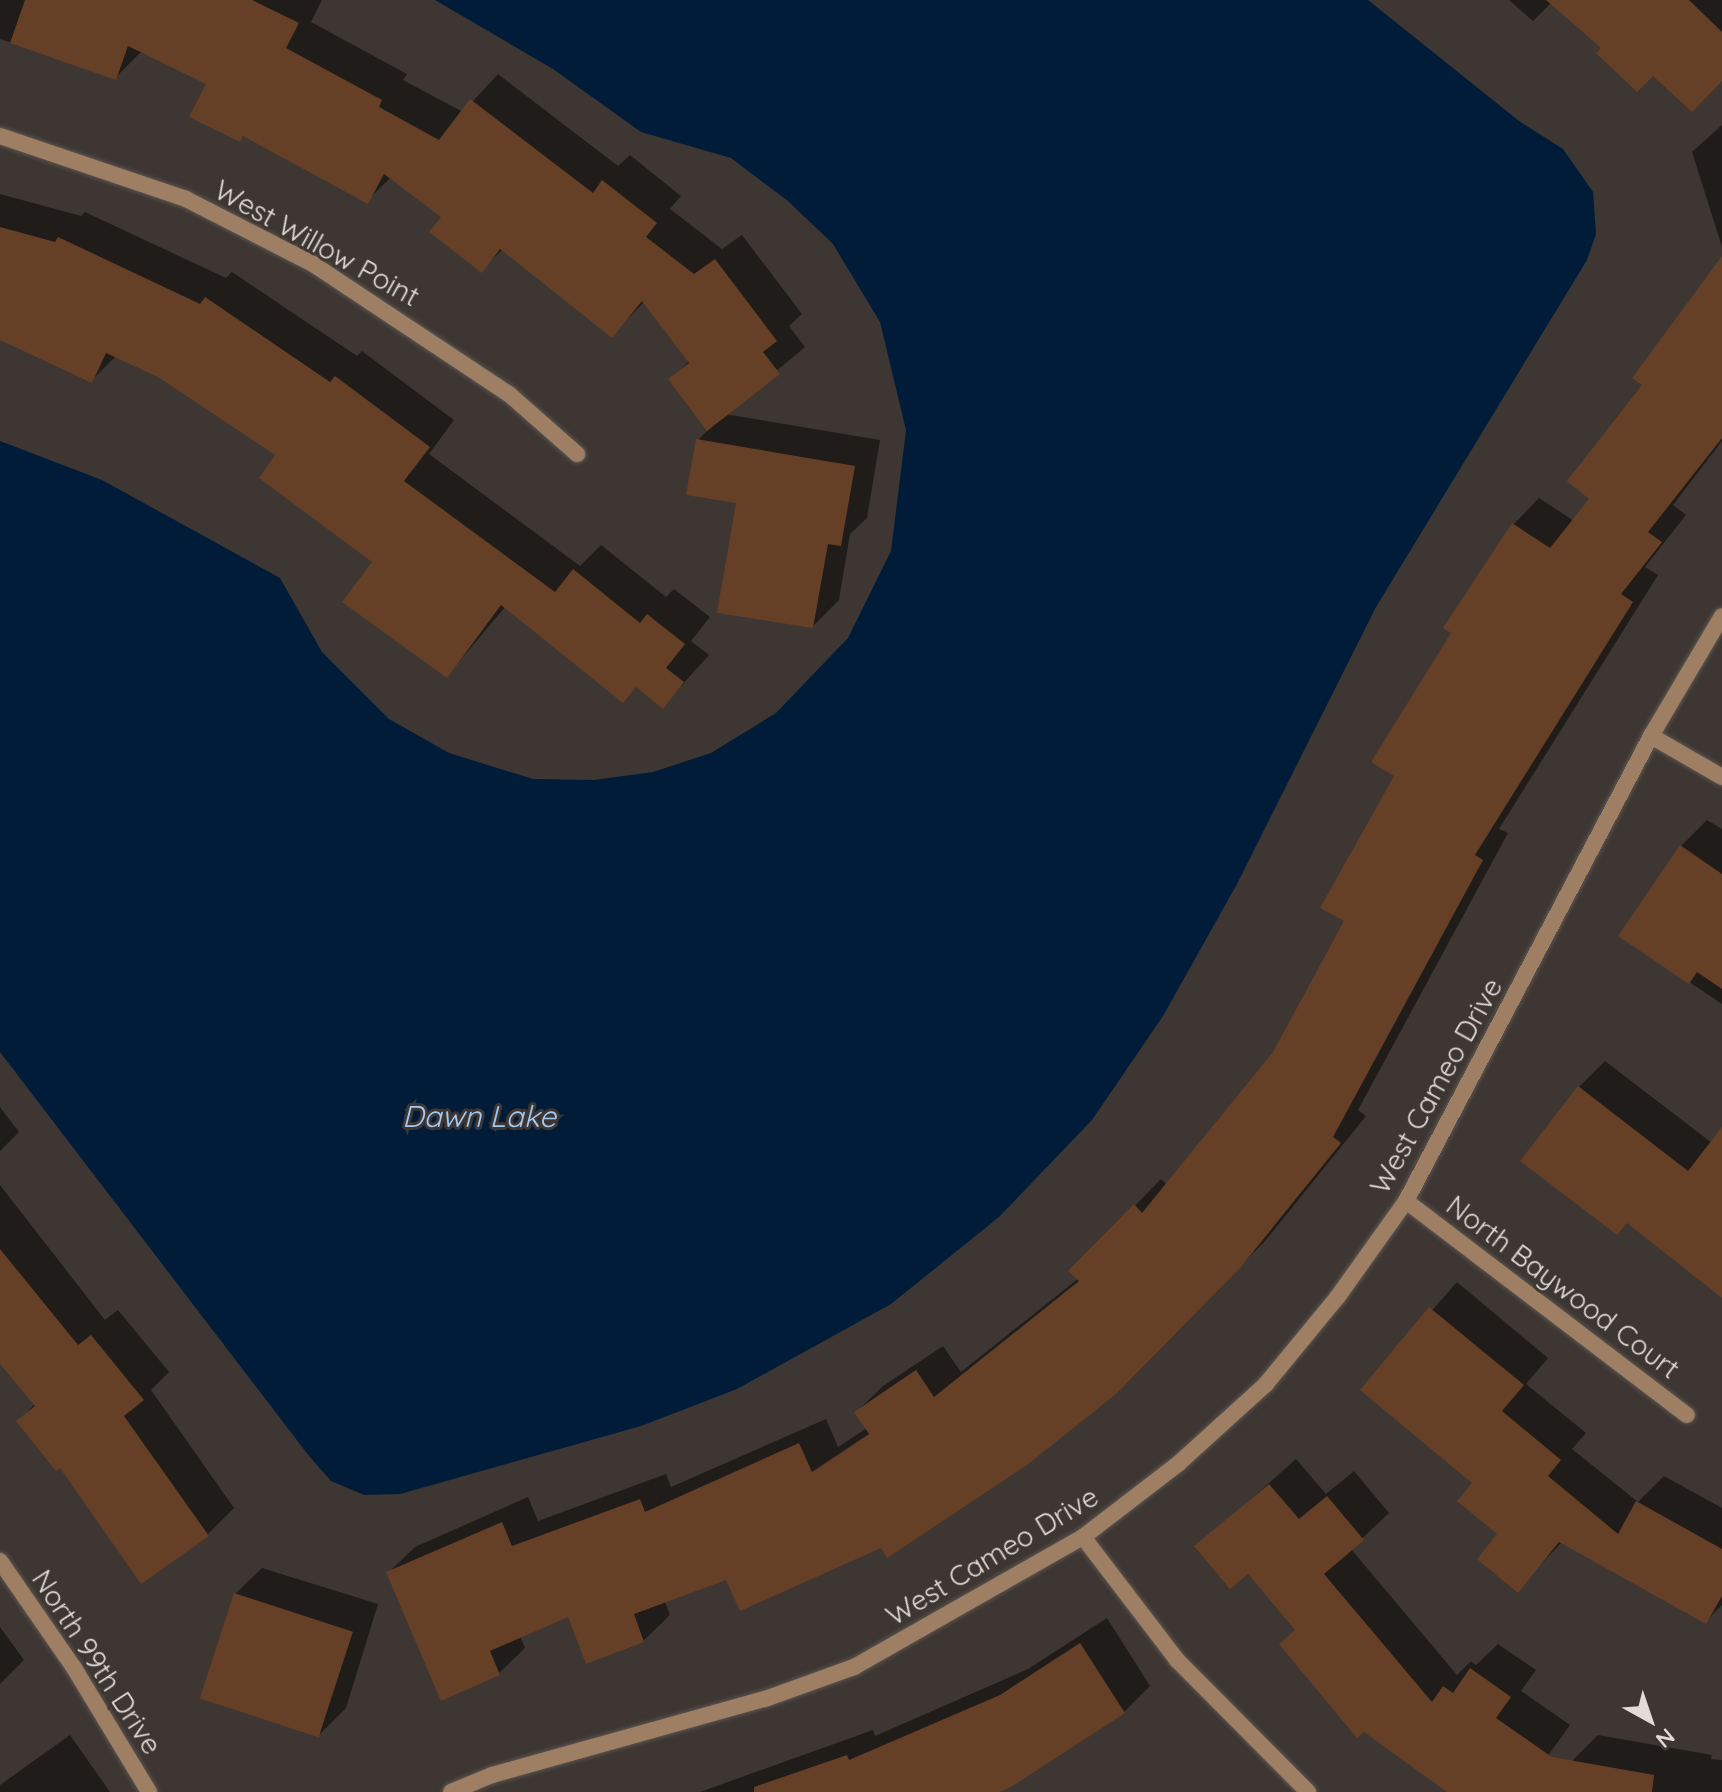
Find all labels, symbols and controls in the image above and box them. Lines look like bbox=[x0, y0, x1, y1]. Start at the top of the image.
street label: West Willow Point bbox=[209, 173, 425, 313]
street label: West Cameo Drive bbox=[1363, 972, 1509, 1200]
water label: Dawn Lake bbox=[402, 1098, 556, 1134]
street label: North Baywood Court bbox=[1440, 1188, 1686, 1386]
street label: West Cameo Drive bbox=[880, 1479, 1104, 1633]
street label: North 99th Drive bbox=[25, 1564, 169, 1760]
north arrow bbox=[1610, 1680, 1690, 1760]
text: N bbox=[1650, 1722, 1681, 1754]

